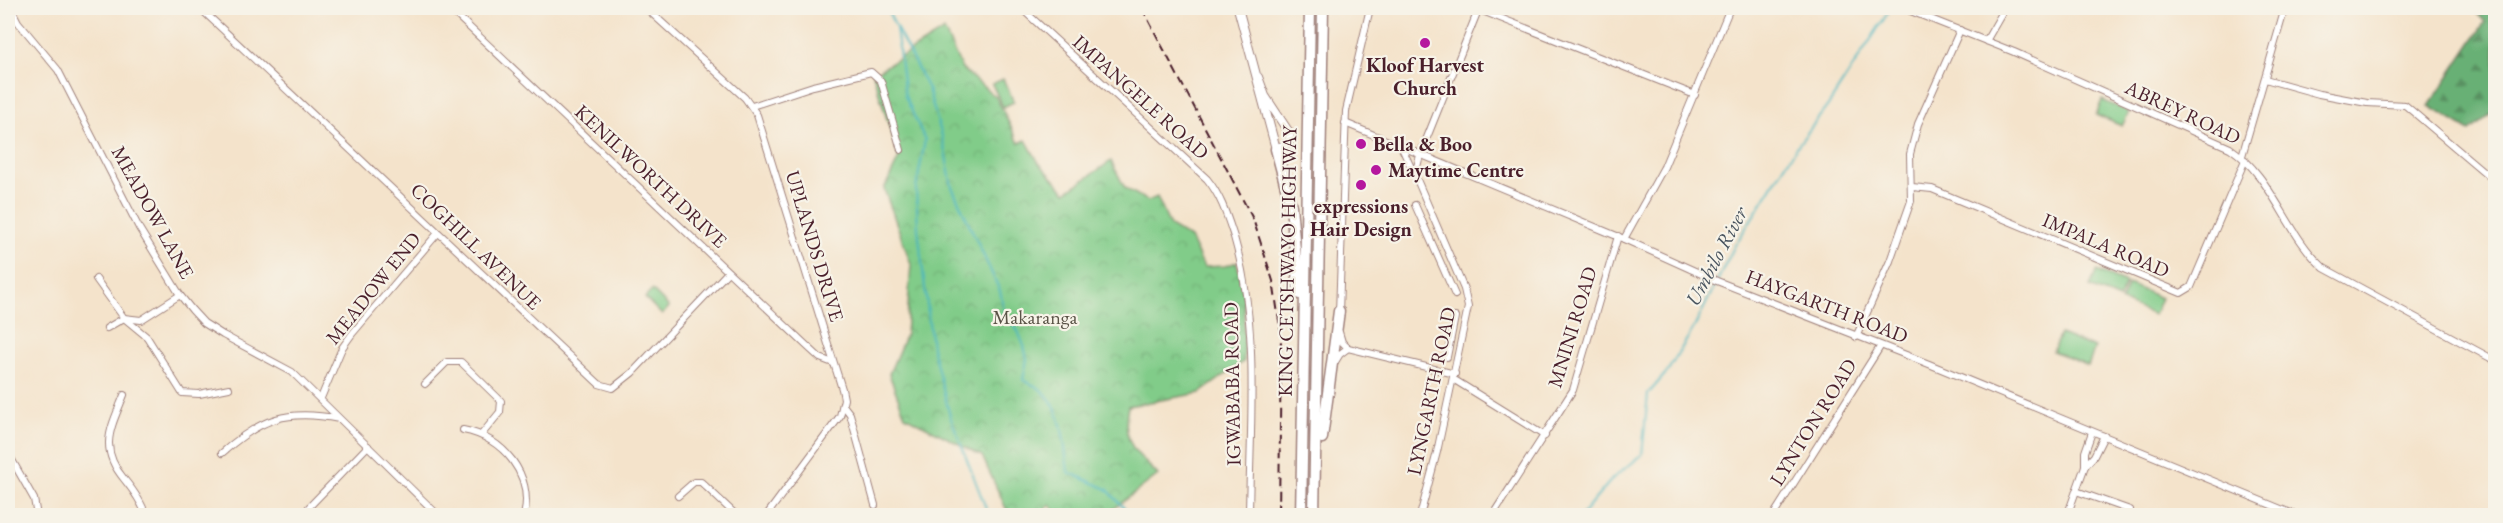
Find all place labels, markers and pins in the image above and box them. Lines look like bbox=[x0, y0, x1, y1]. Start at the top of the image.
marker: Kloof Harvest Church bbox=[1418, 36, 1432, 50]
place label: Kloof Harvest Church bbox=[1366, 52, 1485, 101]
place label: Bella & Boo bbox=[1373, 131, 1472, 157]
marker: Bella & Boo bbox=[1354, 137, 1368, 151]
place label: Maytime Centre bbox=[1388, 157, 1524, 183]
marker: Maytime Centre bbox=[1369, 163, 1383, 177]
marker: expressions Hair Design bbox=[1354, 178, 1368, 192]
place label: expressions Hair Design bbox=[1310, 193, 1412, 242]

